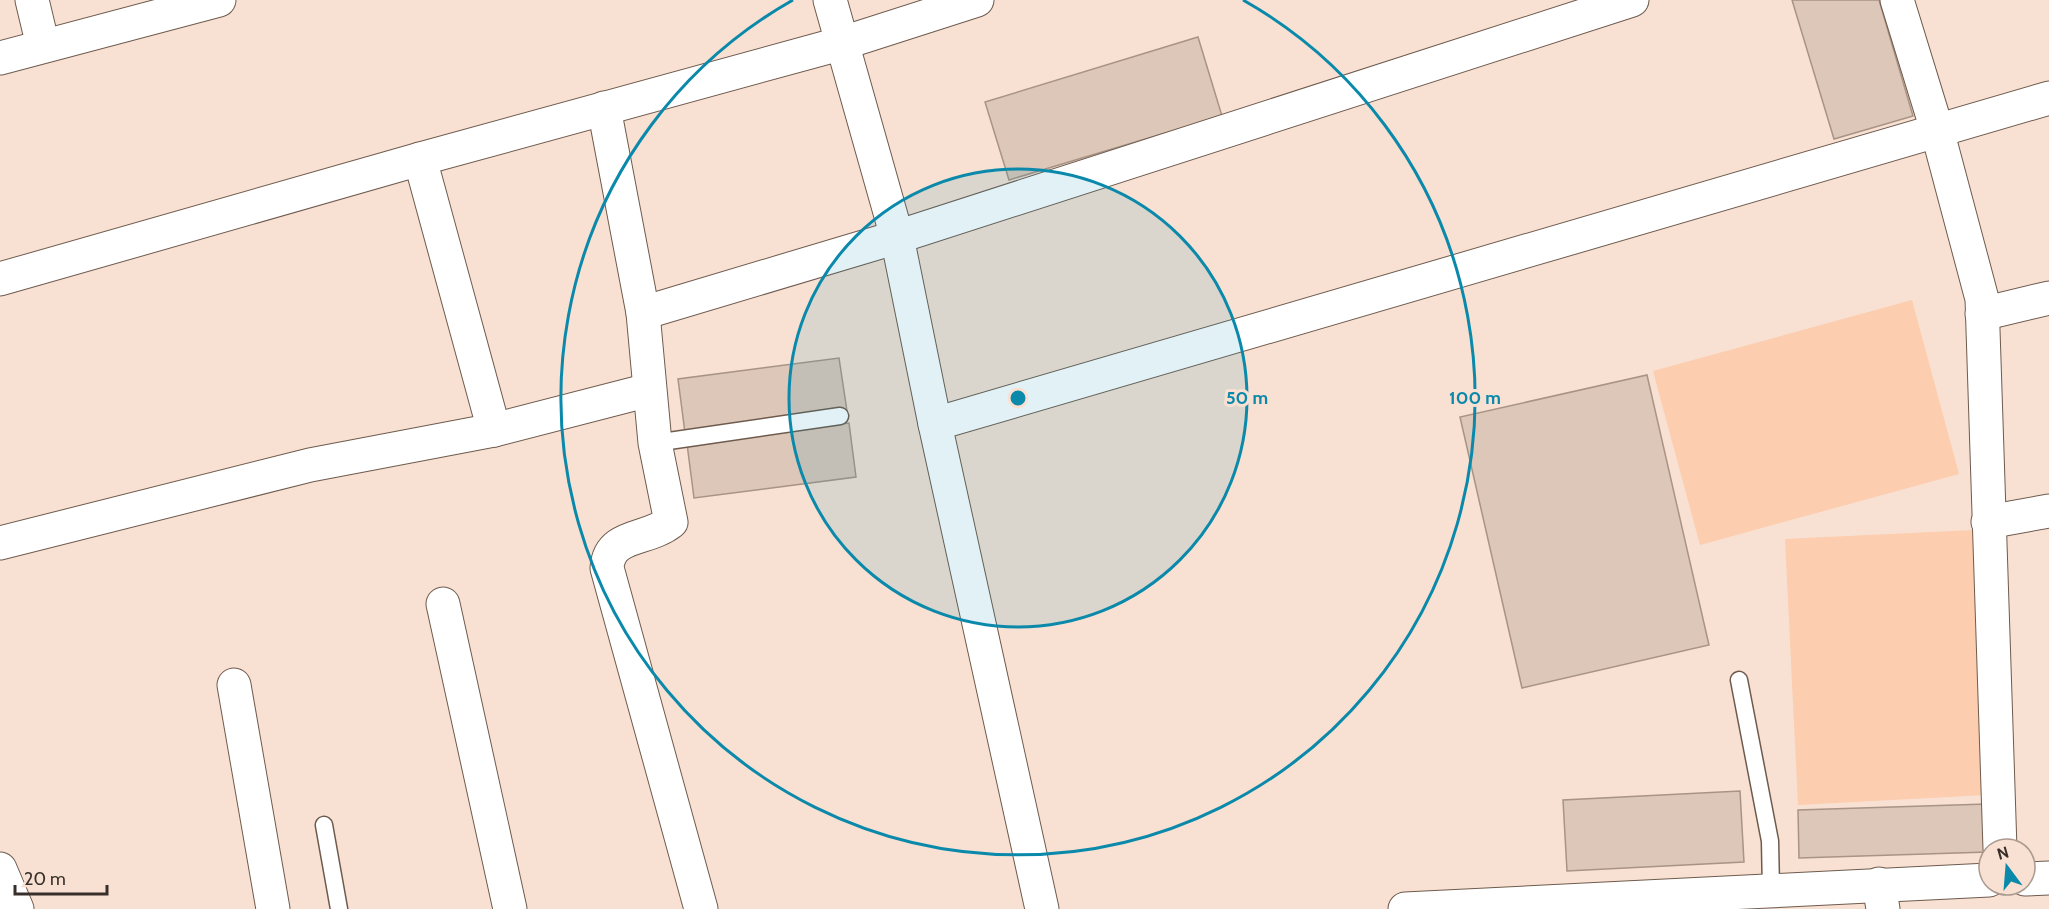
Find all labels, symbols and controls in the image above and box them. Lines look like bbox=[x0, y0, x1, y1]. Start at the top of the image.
text: 50 m bbox=[1226, 387, 1268, 409]
text: 100 m bbox=[1449, 387, 1501, 409]
centre of rings bbox=[1008, 388, 1028, 408]
north arrow bbox=[1977, 837, 2037, 897]
text: N bbox=[1995, 842, 2011, 864]
scale bar bbox=[15, 858, 106, 896]
text: 20 m bbox=[24, 868, 66, 890]

